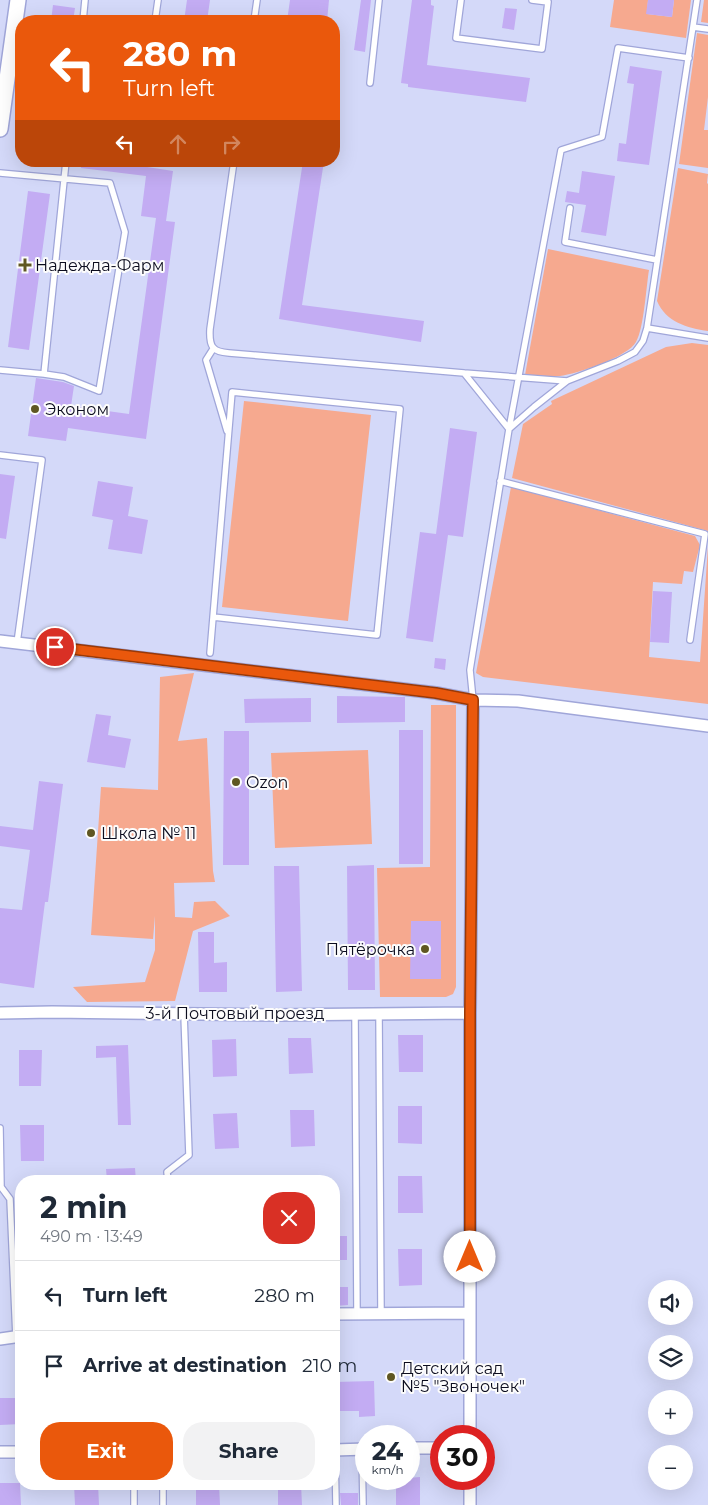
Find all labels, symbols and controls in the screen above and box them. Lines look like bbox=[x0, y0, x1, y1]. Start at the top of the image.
text: 280 m bbox=[123, 32, 237, 75]
icon: left bbox=[40, 35, 105, 100]
text: Turn left bbox=[123, 75, 215, 102]
icon: left bbox=[111, 130, 139, 158]
icon: ahead bbox=[164, 130, 192, 158]
icon: right bbox=[217, 130, 245, 158]
place label: Надежда-Фарм bbox=[35, 256, 164, 275]
marker: Надежда-Фарм bbox=[19, 259, 31, 271]
place label: Эконом bbox=[45, 400, 109, 419]
marker: Эконом bbox=[29, 403, 41, 415]
pin bbox=[34, 626, 76, 668]
icon: arrive bbox=[41, 633, 69, 661]
place label: Ozon bbox=[246, 773, 288, 792]
marker: Ozon bbox=[230, 776, 242, 788]
place label: Школа № 11 bbox=[101, 824, 196, 843]
marker: Школа № 11 bbox=[85, 827, 97, 839]
place label: Пятёрочка bbox=[326, 940, 415, 959]
marker: Пятёрочка bbox=[419, 943, 431, 955]
street label: 3-й Почтовый проезд bbox=[146, 1004, 324, 1023]
text: 2 min bbox=[40, 1189, 127, 1226]
button: close bbox=[263, 1192, 315, 1244]
text: 490 m · 13:49 bbox=[40, 1227, 143, 1246]
position arrow bbox=[443, 1230, 495, 1282]
map controls bbox=[648, 1280, 693, 1490]
button: sound bbox=[648, 1280, 693, 1325]
icon: left bbox=[40, 1282, 68, 1310]
text: Turn left bbox=[83, 1284, 168, 1307]
text: 280 m bbox=[254, 1284, 315, 1307]
button: layers bbox=[648, 1335, 693, 1380]
icon: arrive bbox=[40, 1352, 68, 1380]
text: Arrive at destination bbox=[83, 1354, 287, 1377]
text: 210 m bbox=[302, 1354, 357, 1377]
place label: Детский сад №5 "Звоночек" bbox=[401, 1359, 525, 1396]
marker: Детский сад №5 "Звоночек" bbox=[385, 1371, 397, 1383]
button: + bbox=[648, 1390, 693, 1435]
button: Exit bbox=[40, 1422, 173, 1480]
button: Share bbox=[183, 1422, 315, 1480]
speed limit sign: 30 bbox=[430, 1425, 495, 1490]
text: 24 bbox=[372, 1436, 403, 1466]
button: − bbox=[648, 1445, 693, 1490]
text: km/h bbox=[371, 1462, 404, 1477]

